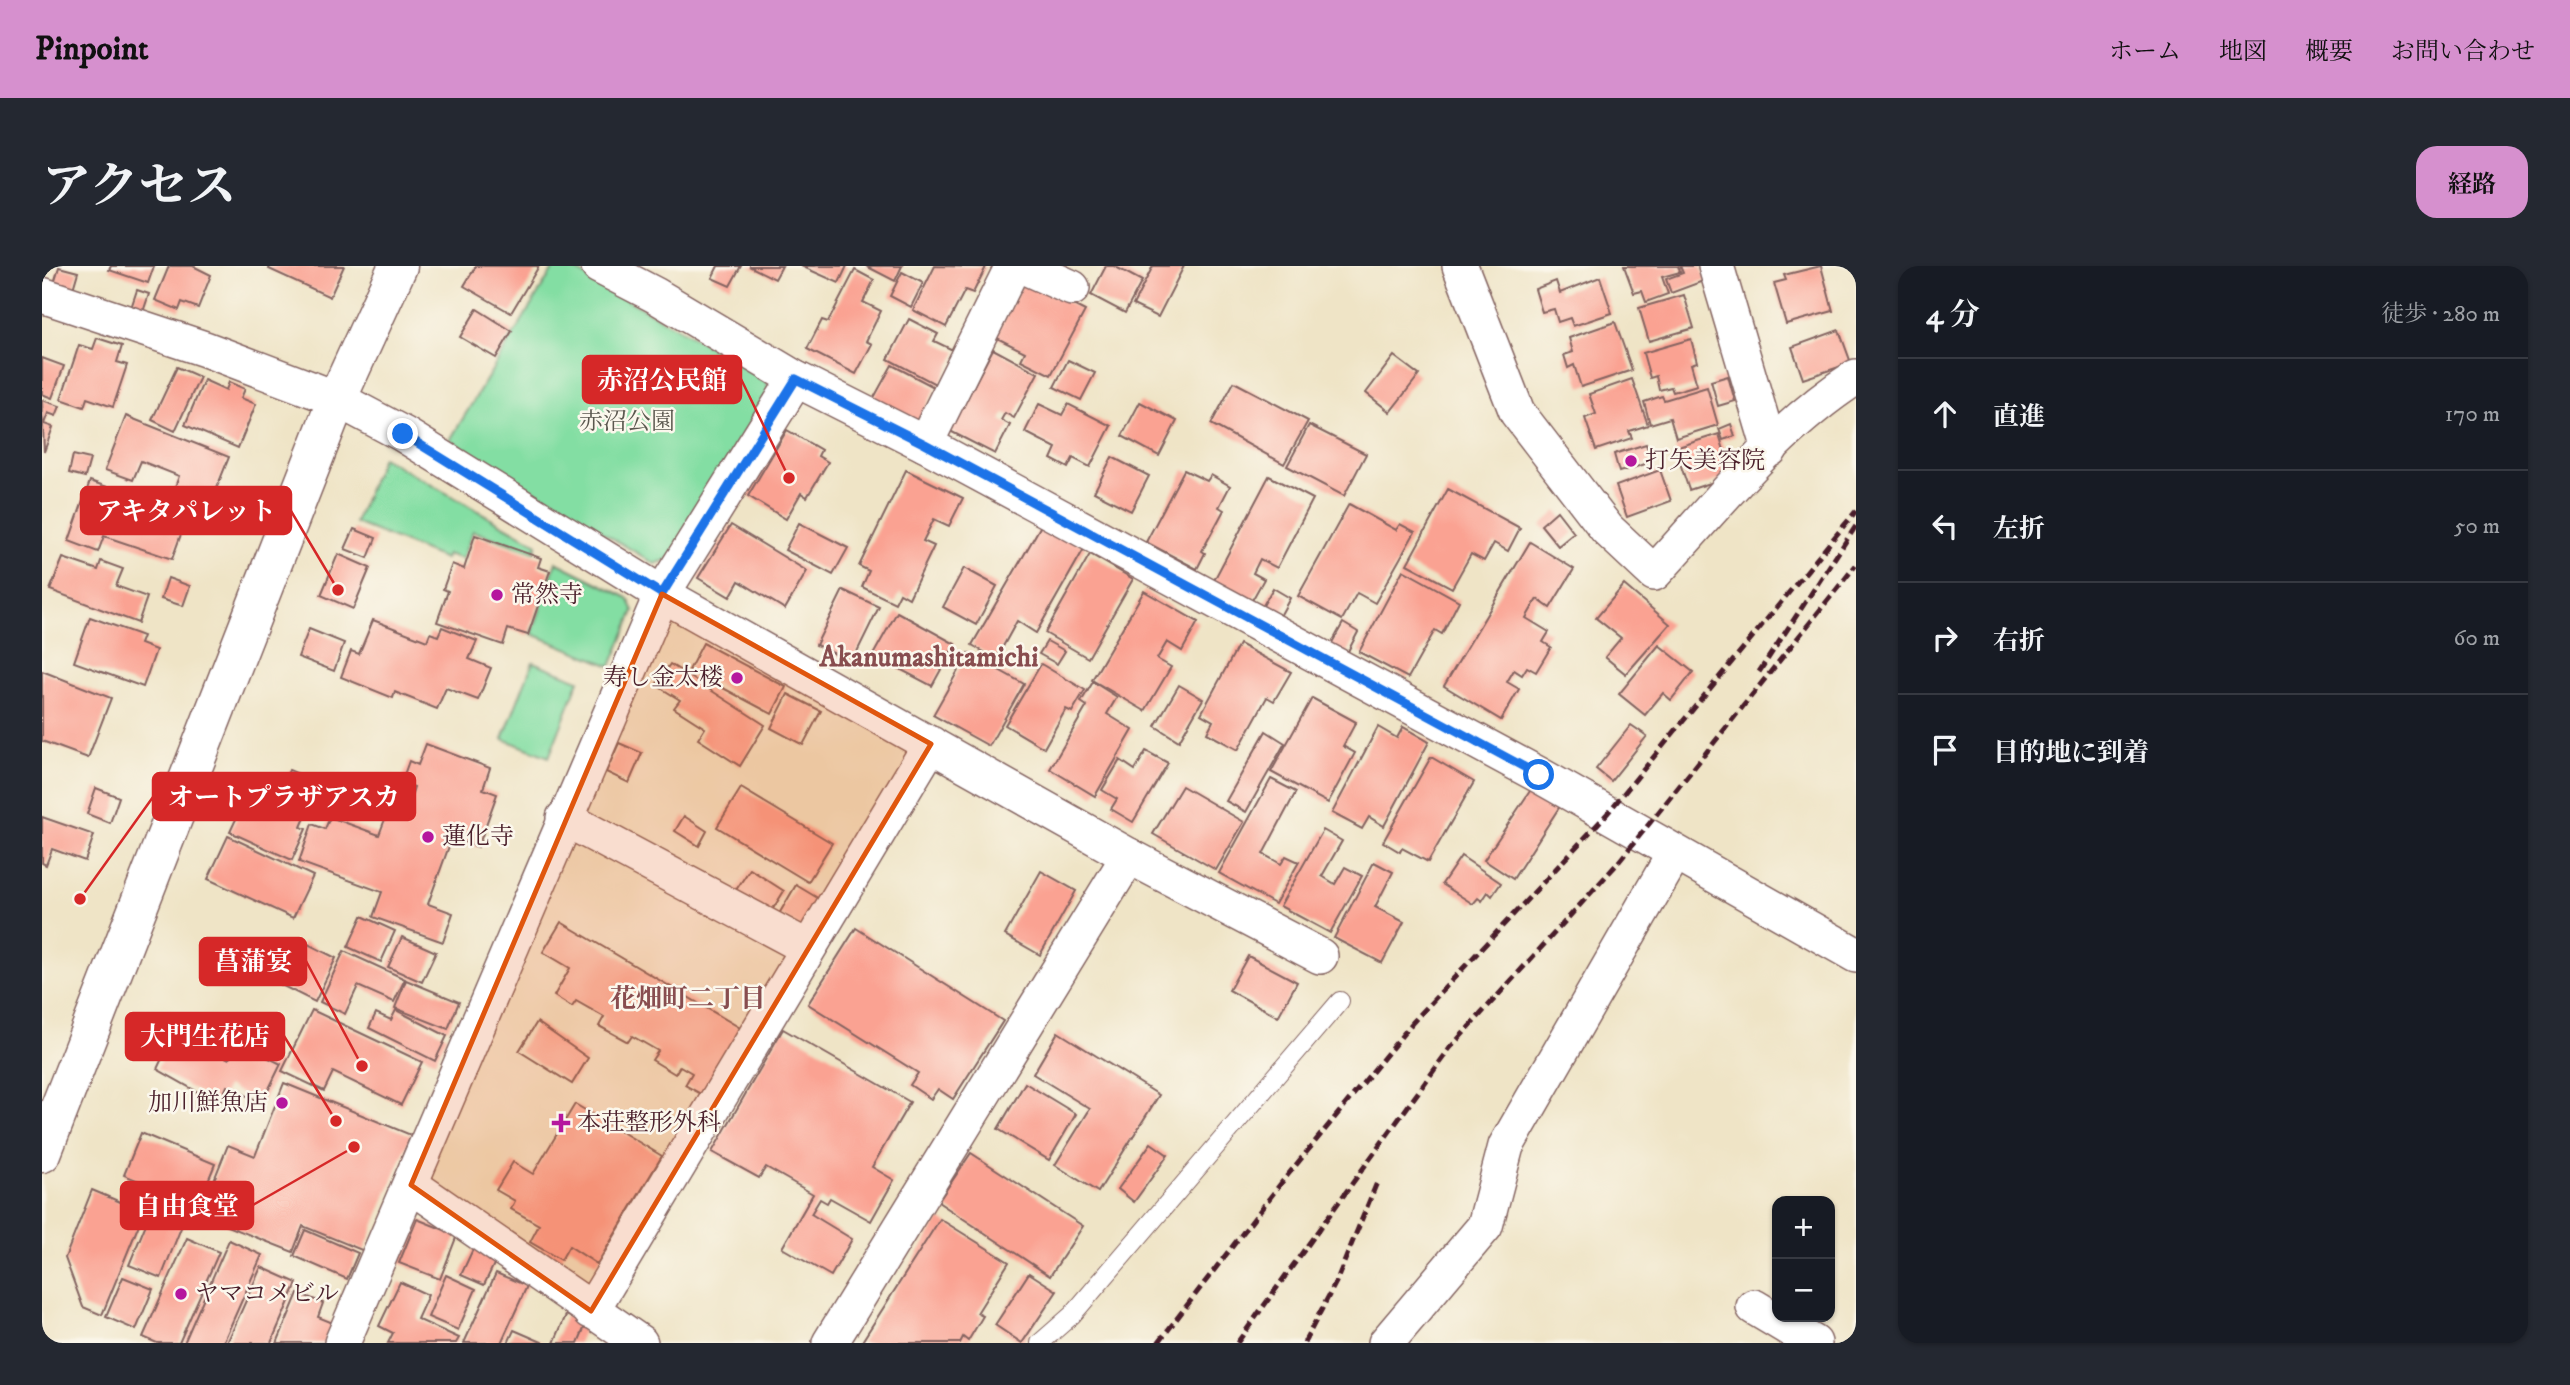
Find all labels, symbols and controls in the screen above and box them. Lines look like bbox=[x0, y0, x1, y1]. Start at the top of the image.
text: Pinpoint bbox=[35, 29, 149, 70]
text: ホーム bbox=[2109, 37, 2181, 67]
text: 地図 bbox=[2219, 37, 2267, 67]
text: 概要 bbox=[2305, 37, 2353, 67]
text: お問い合わせ bbox=[2391, 37, 2535, 67]
button: 経路 bbox=[2416, 146, 2528, 218]
text: アクセス bbox=[42, 157, 237, 219]
text: 4 分 bbox=[1926, 297, 1980, 334]
text: 徒歩 · 280 m bbox=[2381, 300, 2500, 329]
callout: 赤沼公民館 bbox=[583, 356, 741, 403]
text: 赤沼公民館 bbox=[597, 365, 727, 398]
icon: ahead bbox=[1926, 395, 1964, 433]
text: 170 m bbox=[2445, 400, 2500, 429]
text: 直進 bbox=[1993, 401, 2045, 434]
park label: 赤沼公園 bbox=[579, 407, 675, 437]
route end bbox=[387, 418, 418, 449]
place label: 打矢美容院 bbox=[1645, 446, 1765, 476]
marker: 打矢美容院 bbox=[1623, 453, 1639, 469]
callout: アキタパレット bbox=[81, 487, 291, 534]
text: アキタパレット bbox=[96, 496, 276, 529]
icon: left bbox=[1926, 507, 1964, 545]
text: 50 m bbox=[2454, 512, 2500, 541]
text: 左折 bbox=[1993, 513, 2045, 546]
place label: 常然寺 bbox=[511, 580, 583, 610]
marker: 常然寺 bbox=[489, 587, 505, 603]
icon: right bbox=[1926, 619, 1964, 657]
text: 60 m bbox=[2453, 624, 2500, 653]
text: 右折 bbox=[1993, 625, 2045, 658]
district label: Akanumashitamichi bbox=[819, 640, 1038, 675]
place label: 寿し金太楼 bbox=[603, 663, 723, 693]
marker: 寿し金太楼 bbox=[729, 670, 745, 686]
icon: arrive bbox=[1926, 731, 1964, 769]
text: 目的地に到着 bbox=[1993, 737, 2149, 770]
route start bbox=[1523, 759, 1554, 790]
callout: オートプラザアスカ bbox=[153, 773, 415, 820]
text: オートプラザアスカ bbox=[168, 782, 400, 815]
place label: 蓮化寺 bbox=[442, 822, 514, 852]
marker: 蓮化寺 bbox=[420, 829, 436, 845]
callout: 菖蒲宴 bbox=[200, 938, 306, 985]
text: 菖蒲宴 bbox=[214, 946, 292, 979]
district label: 花畑町二丁目 bbox=[610, 983, 766, 1016]
callout: 大門生花店 bbox=[126, 1013, 284, 1060]
text: 大門生花店 bbox=[140, 1021, 270, 1054]
place label: 加川鮮魚店 bbox=[148, 1088, 268, 1118]
marker: 加川鮮魚店 bbox=[274, 1095, 290, 1111]
place label: 本荘整形外科 bbox=[577, 1108, 721, 1138]
marker: 本荘整形外科 bbox=[551, 1113, 571, 1133]
callout: 自由食堂 bbox=[121, 1182, 253, 1229]
text: 自由食堂 bbox=[135, 1191, 239, 1224]
map controls bbox=[1772, 1196, 1835, 1322]
button: + bbox=[1772, 1196, 1835, 1259]
button: − bbox=[1772, 1259, 1835, 1322]
place label: ヤマコメビル bbox=[195, 1279, 339, 1309]
marker: ヤマコメビル bbox=[173, 1286, 189, 1302]

